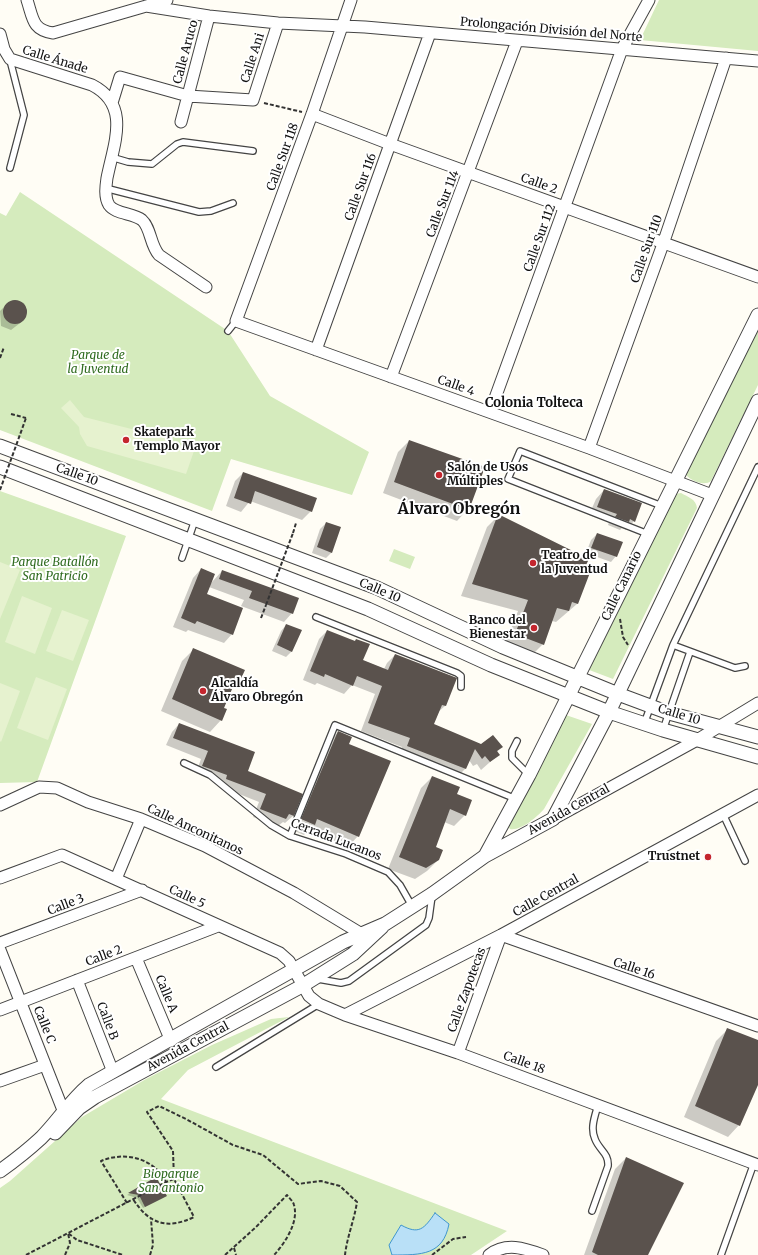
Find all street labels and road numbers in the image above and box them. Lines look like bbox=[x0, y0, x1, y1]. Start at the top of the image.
street label: Prolongación División del Norte bbox=[459, 15, 643, 45]
street label: Calle Aruco bbox=[171, 19, 201, 85]
street label: Calle Ani bbox=[238, 31, 268, 85]
street label: Calle Ánade bbox=[21, 43, 89, 77]
street label: Calle Sur 118 bbox=[264, 121, 302, 193]
street label: Calle Sur 116 bbox=[342, 151, 380, 223]
street label: Calle Sur 114 bbox=[424, 168, 462, 240]
street label: Calle 2 bbox=[519, 171, 559, 197]
street label: Calle Sur 112 bbox=[521, 202, 559, 274]
street label: Calle Sur 110 bbox=[628, 213, 666, 285]
street label: Calle 4 bbox=[436, 373, 476, 399]
street label: Calle 10 bbox=[54, 461, 100, 489]
street label: Calle Canario bbox=[599, 549, 645, 623]
street label: Calle 10 bbox=[357, 576, 403, 606]
street label: Calle 10 bbox=[656, 702, 702, 728]
street label: Avenida Central bbox=[526, 782, 612, 838]
street label: Calle Anconitanos bbox=[145, 801, 245, 859]
street label: Cerrada Lucanos bbox=[289, 816, 383, 864]
street label: Calle Central bbox=[511, 872, 581, 920]
street label: Calle 5 bbox=[167, 882, 207, 912]
street label: Calle 3 bbox=[46, 891, 86, 919]
street label: Calle 2 bbox=[84, 942, 124, 970]
street label: Calle Zapotecas bbox=[445, 946, 489, 1034]
street label: Calle 16 bbox=[611, 955, 657, 983]
street label: Calle A bbox=[152, 973, 180, 1015]
street label: Calle B bbox=[93, 1000, 121, 1042]
street label: Calle C bbox=[30, 1004, 58, 1046]
street label: Avenida Central bbox=[144, 1019, 232, 1075]
street label: Calle 18 bbox=[501, 1049, 547, 1077]

